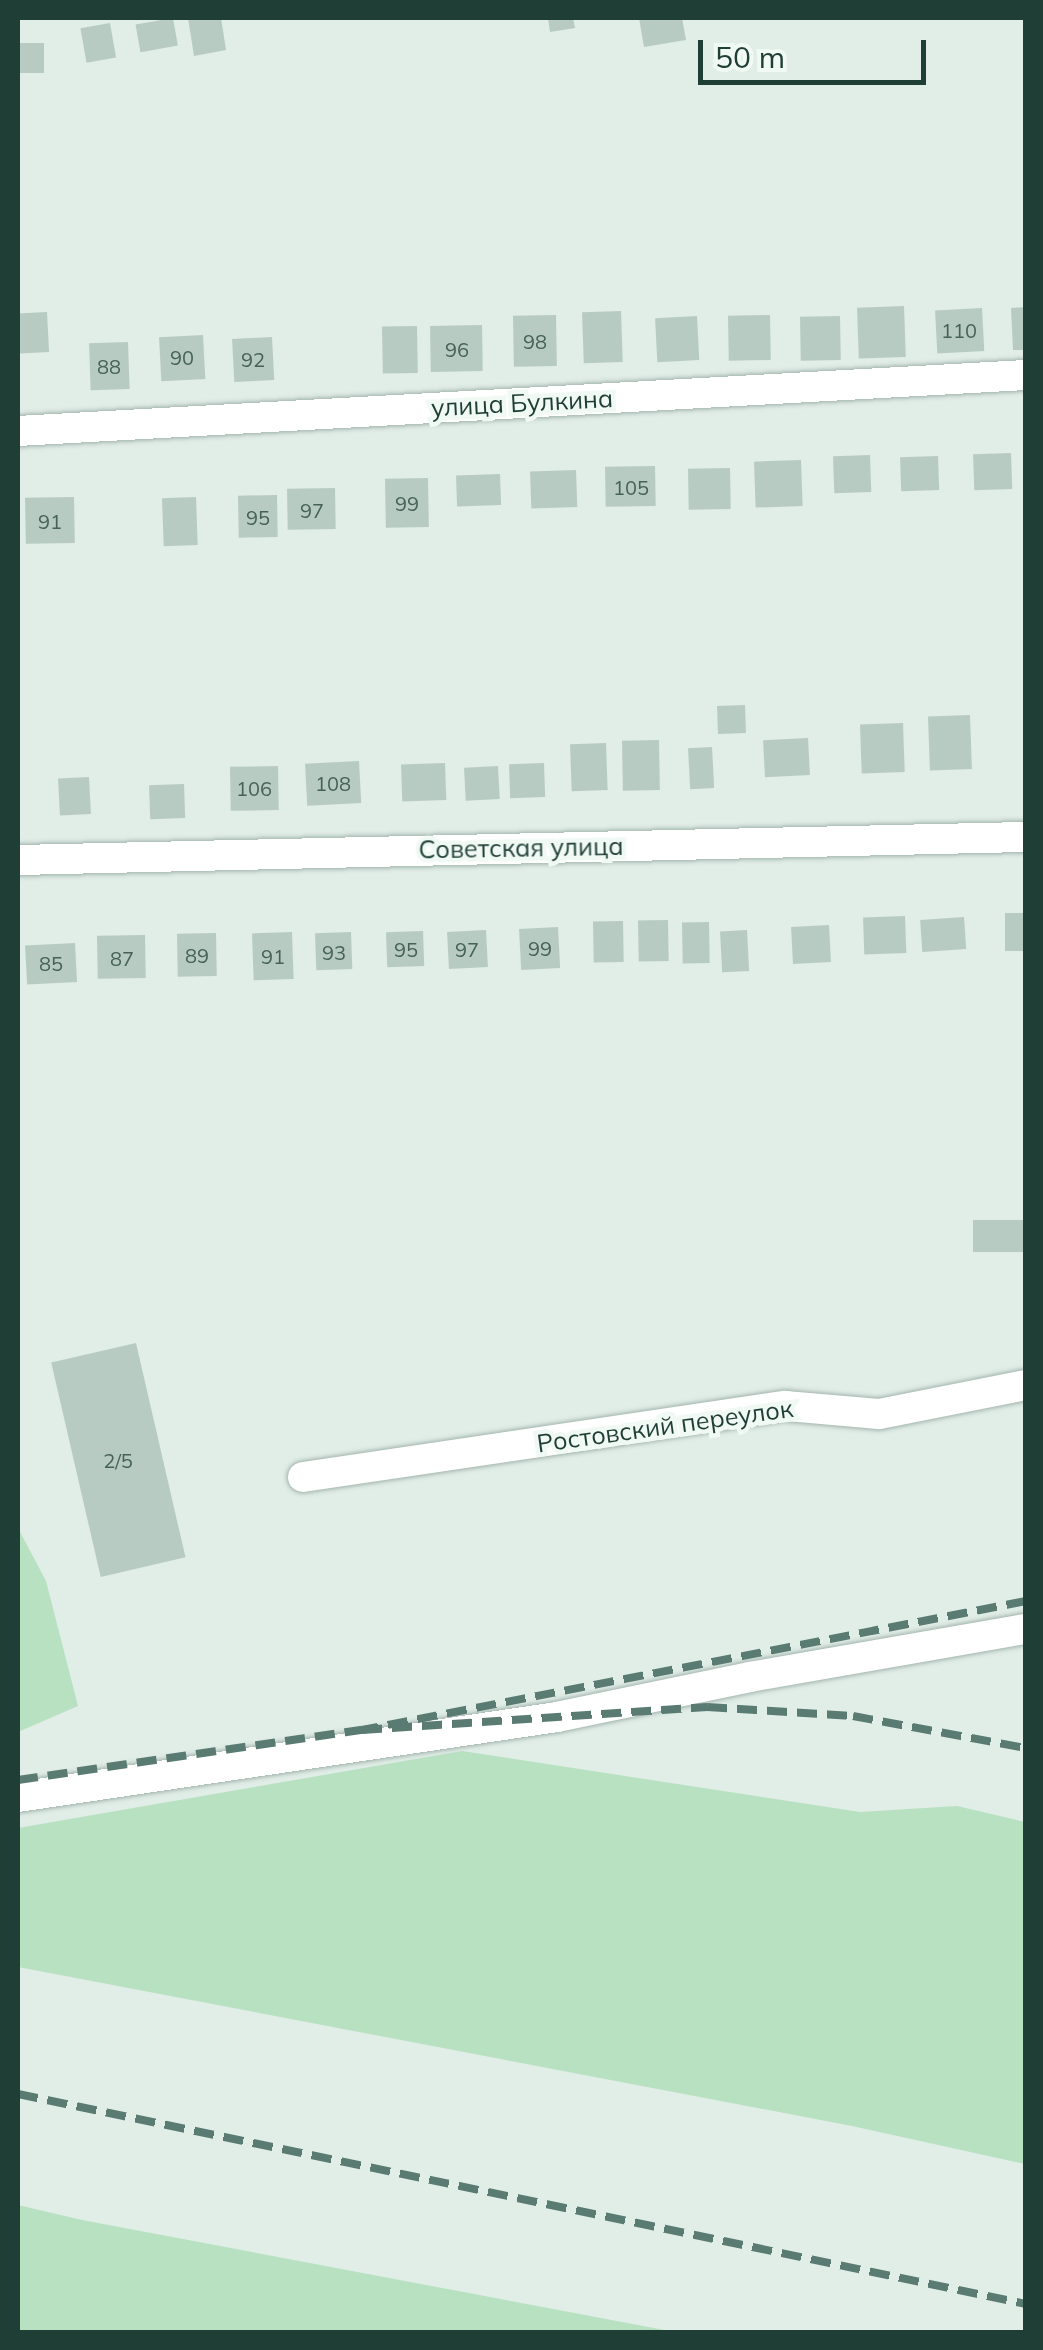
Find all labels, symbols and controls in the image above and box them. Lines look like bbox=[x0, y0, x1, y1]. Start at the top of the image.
scale bar bbox=[703, 20, 930, 82]
text: 50 m bbox=[715, 38, 785, 76]
house number: 110 bbox=[941, 318, 977, 342]
house number: 98 bbox=[523, 329, 547, 353]
house number: 96 bbox=[445, 337, 469, 361]
house number: 90 bbox=[170, 345, 194, 369]
house number: 92 bbox=[241, 347, 265, 371]
house number: 88 bbox=[97, 354, 121, 378]
street label: улица Булкина bbox=[430, 383, 614, 423]
house number: 105 bbox=[613, 475, 649, 499]
house number: 99 bbox=[395, 491, 419, 515]
house number: 97 bbox=[300, 498, 324, 522]
house number: 95 bbox=[246, 505, 270, 529]
house number: 91 bbox=[38, 509, 62, 533]
house number: 108 bbox=[315, 771, 351, 795]
house number: 106 bbox=[236, 776, 272, 800]
street label: Советская улица bbox=[418, 831, 624, 865]
house number: 99 bbox=[528, 936, 552, 960]
house number: 95 bbox=[394, 937, 418, 961]
house number: 97 bbox=[455, 937, 479, 961]
house number: 93 bbox=[322, 940, 346, 964]
house number: 89 bbox=[185, 943, 209, 967]
house number: 91 bbox=[261, 944, 285, 968]
house number: 87 bbox=[110, 946, 134, 970]
house number: 85 bbox=[39, 951, 63, 975]
street label: Ростовский переулок bbox=[535, 1393, 795, 1459]
house number: 2/5 bbox=[103, 1448, 133, 1472]

